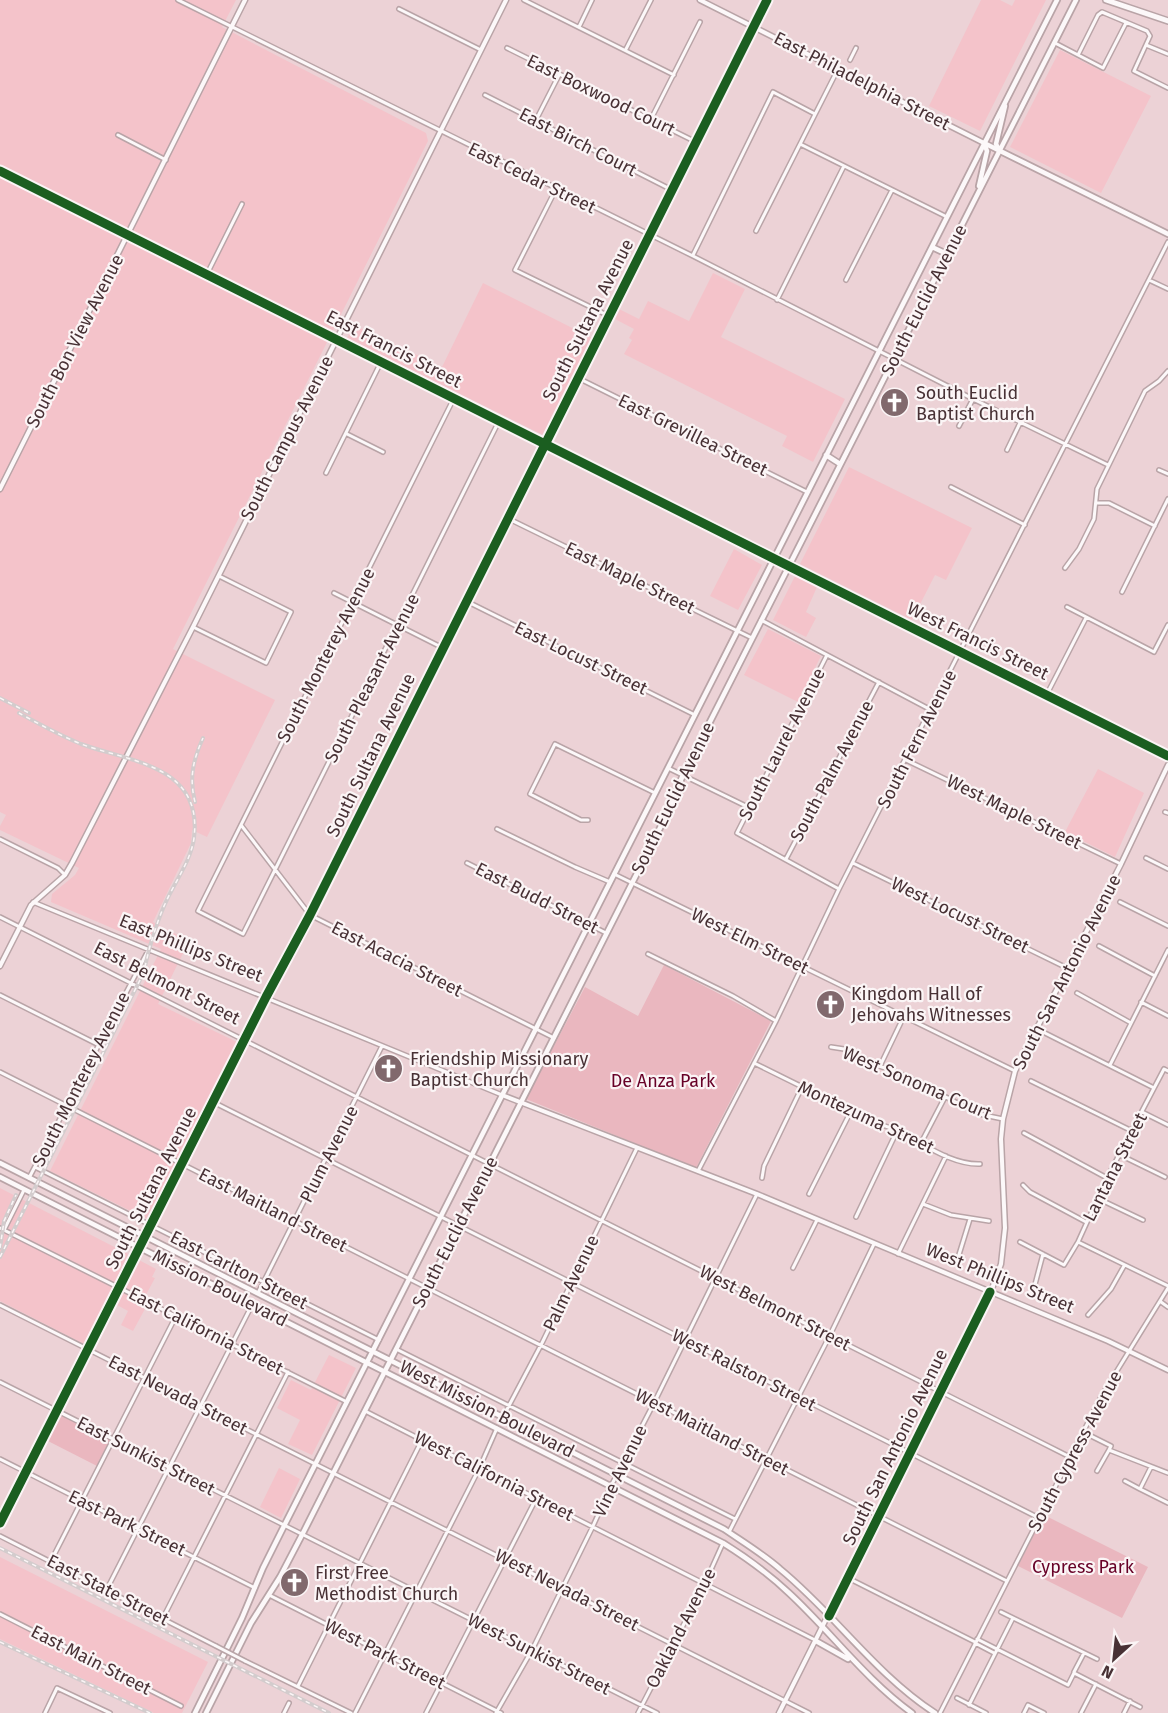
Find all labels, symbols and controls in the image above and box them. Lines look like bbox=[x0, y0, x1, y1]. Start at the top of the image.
street label: East Philadelphia Street bbox=[770, 27, 954, 135]
street label: East Boxwood Court bbox=[523, 50, 679, 141]
street label: East Birch Court bbox=[515, 103, 641, 181]
street label: East Cedar Street bbox=[465, 138, 600, 219]
street label: South Euclid Avenue bbox=[876, 221, 972, 379]
street label: South Sultana Avenue bbox=[538, 235, 638, 405]
street label: South Bon View Avenue bbox=[22, 251, 128, 431]
street label: East Francis Street bbox=[323, 305, 466, 393]
street label: South Campus Avenue bbox=[236, 352, 338, 524]
place label: South Euclid Baptist Church bbox=[916, 382, 1035, 425]
church icon: South Euclid Baptist Church bbox=[879, 387, 911, 419]
street label: East Grevillea Street bbox=[615, 389, 772, 481]
street label: East Maple Street bbox=[561, 537, 699, 619]
street label: South Monterey Avenue bbox=[272, 564, 380, 746]
street label: South Pleasant Avenue bbox=[320, 590, 424, 766]
street label: West Francis Street bbox=[904, 597, 1053, 685]
street label: East Locust Street bbox=[511, 616, 651, 700]
street label: South Laurel Avenue bbox=[734, 664, 830, 824]
street label: South Fern Avenue bbox=[873, 666, 961, 812]
street label: South Sultana Avenue bbox=[322, 670, 420, 840]
street label: South Palm Avenue bbox=[785, 697, 879, 845]
street label: South Euclid Avenue bbox=[627, 718, 719, 878]
street label: West Maple Street bbox=[943, 770, 1085, 854]
street label: East Budd Street bbox=[472, 857, 603, 939]
street label: South San Antonio Avenue bbox=[1008, 871, 1126, 1073]
street label: West Locust Street bbox=[887, 872, 1033, 958]
street label: West Elm Street bbox=[688, 903, 813, 979]
street label: East Phillips Street bbox=[116, 909, 266, 987]
street label: East Acacia Street bbox=[328, 916, 467, 1002]
street label: East Belmont Street bbox=[90, 937, 244, 1030]
place label: Kingdom Hall of Jehovahs Witnesses bbox=[851, 983, 1011, 1026]
street label: South Monterey Avenue bbox=[27, 988, 135, 1170]
church icon: Kingdom Hall of Jehovahs Witnesses bbox=[814, 988, 846, 1020]
street label: West Sonoma Court bbox=[839, 1042, 995, 1125]
place label: Friendship Missionary Baptist Church bbox=[410, 1048, 588, 1091]
church icon: Friendship Missionary Baptist Church bbox=[373, 1053, 405, 1085]
park label: De Anza Park bbox=[611, 1070, 716, 1092]
street label: Montezuma Street bbox=[794, 1076, 938, 1158]
street label: Plum Avenue bbox=[295, 1102, 363, 1206]
street label: South Sultana Avenue bbox=[101, 1103, 201, 1273]
street label: Lantana Street bbox=[1078, 1108, 1152, 1225]
street label: South Euclid Avenue bbox=[407, 1153, 503, 1311]
street label: East Maitland Street bbox=[195, 1163, 351, 1257]
street label: East Carlton Street bbox=[167, 1226, 312, 1314]
street label: Palm Avenue bbox=[538, 1231, 604, 1335]
street label: West Phillips Street bbox=[923, 1238, 1078, 1318]
street label: Mission Boulevard bbox=[149, 1244, 291, 1332]
street label: West Belmont Street bbox=[696, 1260, 855, 1356]
street label: East California Street bbox=[125, 1282, 288, 1380]
street label: West Ralston Street bbox=[668, 1324, 820, 1416]
street label: South San Antonio Avenue bbox=[838, 1345, 952, 1549]
street label: East Nevada Street bbox=[105, 1350, 252, 1440]
street label: West Mission Boulevard bbox=[396, 1355, 578, 1463]
street label: South Cypress Avenue bbox=[1023, 1367, 1127, 1535]
street label: West Maitland Street bbox=[632, 1384, 793, 1480]
street label: East Sunkist Street bbox=[73, 1412, 219, 1501]
street label: Vine Avenue bbox=[588, 1421, 652, 1521]
street label: West California Street bbox=[410, 1426, 578, 1526]
street label: East Park Street bbox=[65, 1485, 190, 1561]
street label: West Nevada Street bbox=[491, 1544, 643, 1636]
street label: East State Street bbox=[43, 1550, 173, 1631]
park label: Cypress Park bbox=[1032, 1556, 1135, 1578]
place label: First Free Methodist Church bbox=[315, 1562, 458, 1605]
street label: Oakland Avenue bbox=[641, 1564, 721, 1692]
church icon: First Free Methodist Church bbox=[278, 1567, 310, 1599]
street label: West Sunkist Street bbox=[464, 1608, 615, 1700]
street label: West Park Street bbox=[321, 1614, 450, 1694]
street label: East Main Street bbox=[27, 1620, 155, 1700]
north arrow bbox=[1084, 1629, 1144, 1689]
text: N bbox=[1098, 1661, 1116, 1683]

